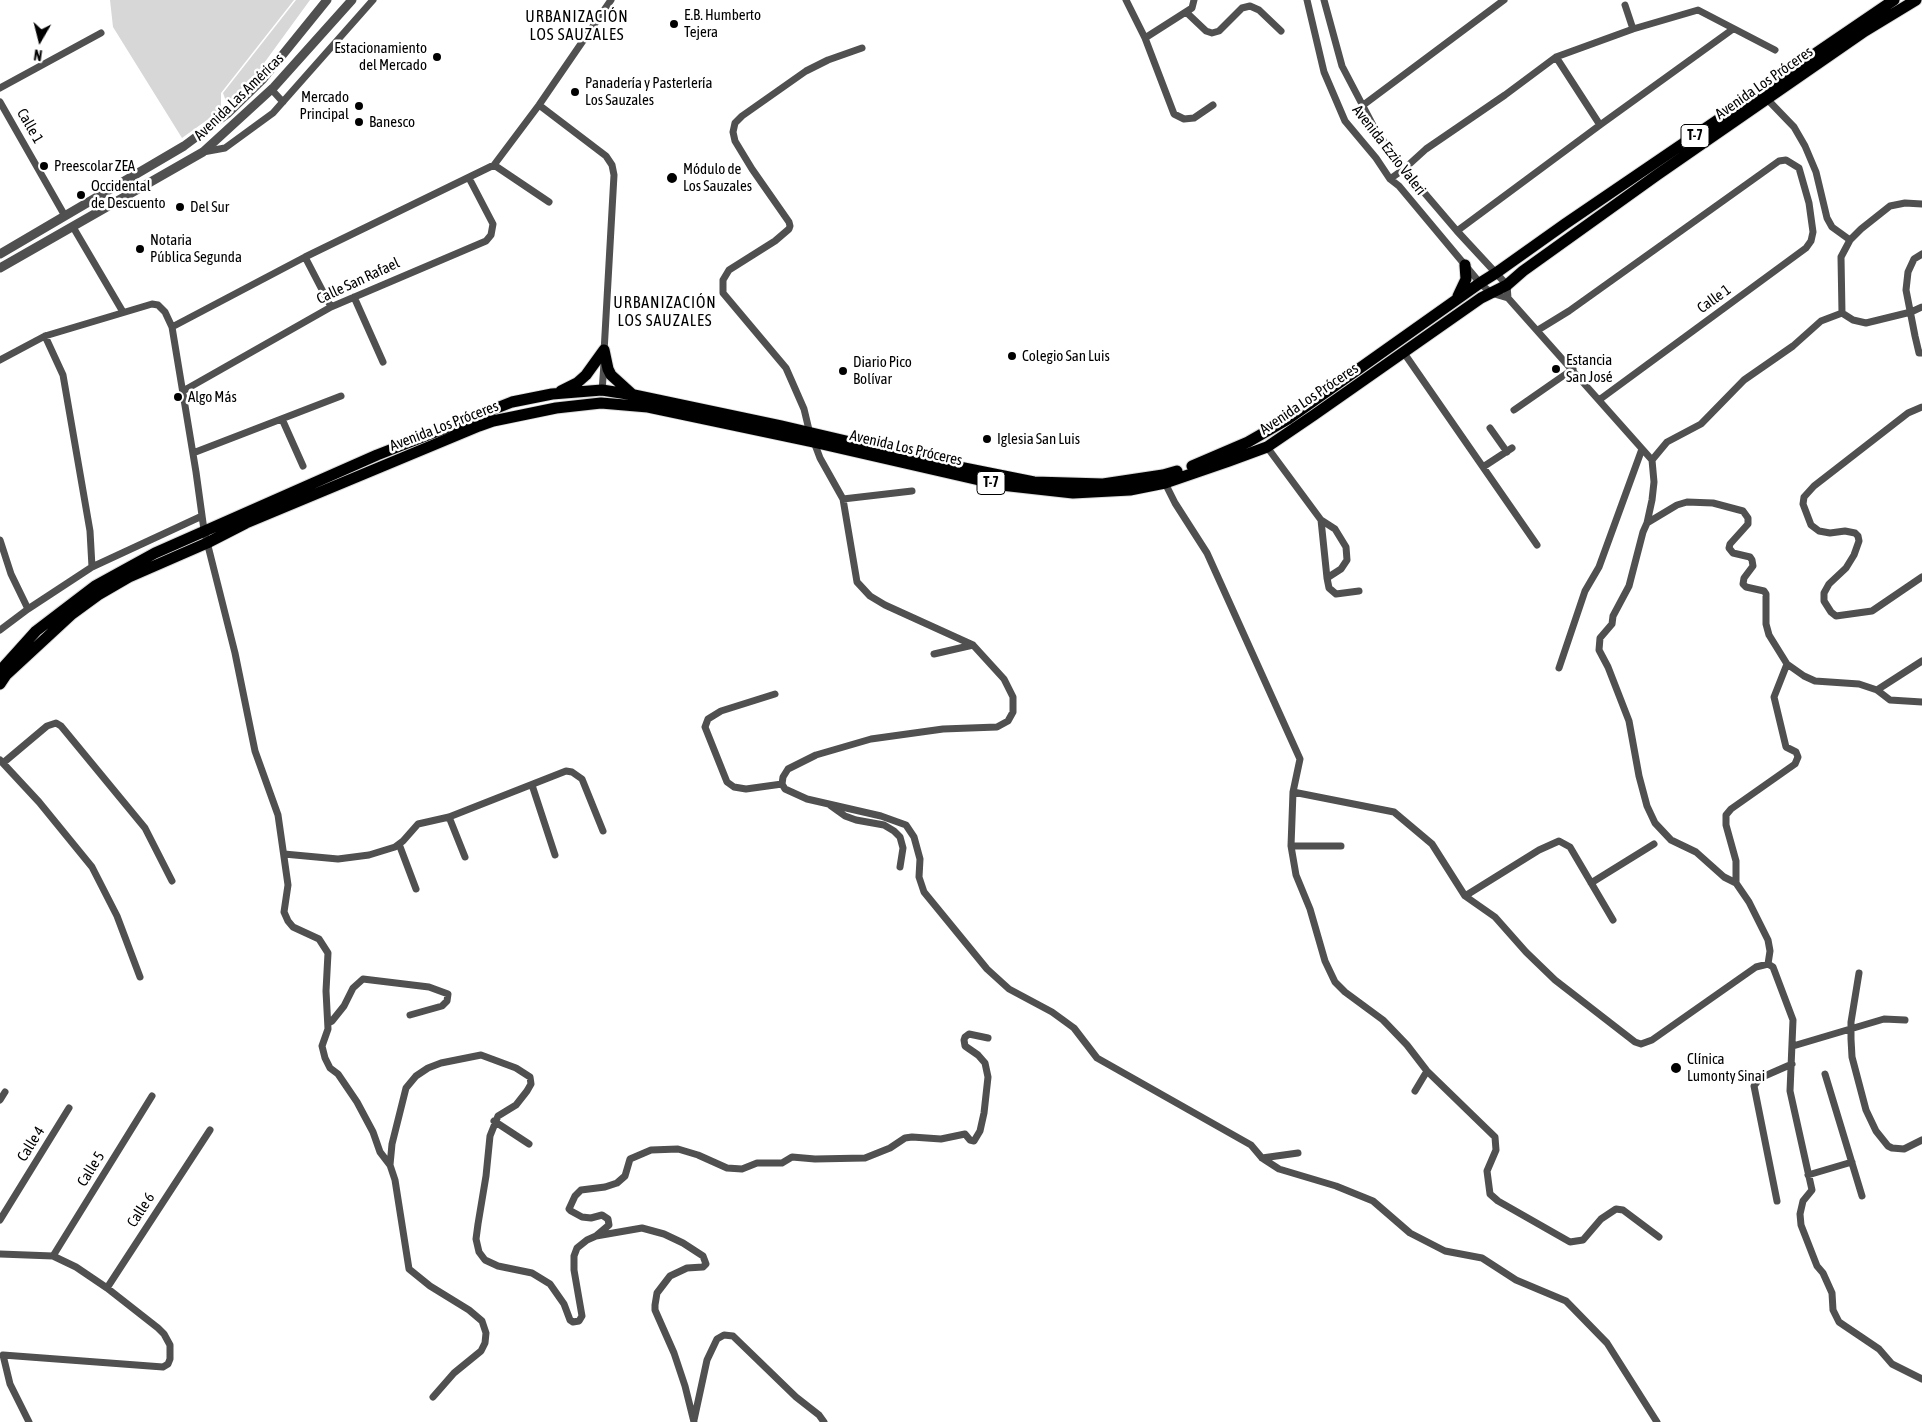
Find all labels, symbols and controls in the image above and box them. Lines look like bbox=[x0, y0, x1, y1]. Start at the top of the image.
place label: E.B. Humberto Tejera bbox=[684, 6, 761, 41]
district label: URBANIZACIÓN LOS SAUZALES bbox=[524, 7, 630, 45]
north arrow bbox=[15, 15, 65, 65]
marker: E.B. Humberto Tejera bbox=[668, 18, 680, 30]
place label: Estacionamiento del Mercado bbox=[334, 39, 427, 74]
street label: Avenida Los Próceres bbox=[1712, 43, 1816, 123]
text: N bbox=[33, 46, 43, 63]
street label: Avenida Las Américas bbox=[190, 50, 288, 144]
marker: Estacionamiento del Mercado bbox=[431, 51, 443, 63]
place label: Panadería y Pasterlería Los Sauzales bbox=[585, 74, 713, 109]
marker: Panadería y Pasterlería Los Sauzales bbox=[569, 86, 581, 98]
place label: Mercado Principal bbox=[299, 88, 349, 123]
marker: Mercado Principal bbox=[353, 100, 365, 112]
street label: Avenida Ezzio Valeri bbox=[1348, 101, 1430, 199]
street label: Calle 1 bbox=[13, 105, 47, 147]
place label: Banesco bbox=[369, 113, 415, 131]
marker: Banesco bbox=[353, 116, 365, 128]
road number: T-7 bbox=[1681, 124, 1709, 148]
place label: Preescolar ZEA bbox=[54, 157, 135, 175]
marker: Preescolar ZEA bbox=[38, 160, 50, 172]
place label: Módulo de Los Sauzales bbox=[683, 160, 752, 195]
marker: Módulo de Los Sauzales bbox=[665, 171, 679, 185]
place label: Occidental de Descuento bbox=[91, 177, 166, 212]
marker: Occidental de Descuento bbox=[75, 189, 87, 201]
place label: Del Sur bbox=[190, 198, 229, 216]
marker: Del Sur bbox=[174, 201, 186, 213]
place label: Notaria Pública Segunda bbox=[150, 231, 242, 266]
marker: Notaria Pública Segunda bbox=[134, 243, 146, 255]
street label: Calle San Rafael bbox=[314, 254, 402, 308]
street label: Calle 1 bbox=[1694, 281, 1734, 317]
district label: URBANIZACIÓN LOS SAUZALES bbox=[612, 293, 718, 331]
place label: Colegio San Luis bbox=[1022, 347, 1110, 365]
marker: Colegio San Luis bbox=[1006, 350, 1018, 362]
place label: Estancia San José bbox=[1566, 351, 1613, 386]
place label: Diario Pico Bolívar bbox=[853, 353, 912, 388]
street label: Avenida Los Próceres bbox=[1256, 359, 1362, 439]
marker: Estancia San José bbox=[1550, 363, 1562, 375]
marker: Diario Pico Bolívar bbox=[837, 365, 849, 377]
place label: Algo Más bbox=[188, 388, 237, 406]
marker: Algo Más bbox=[172, 391, 184, 403]
street label: Avenida Los Próceres bbox=[387, 397, 501, 455]
street label: Avenida Los Próceres bbox=[848, 426, 964, 470]
place label: Iglesia San Luis bbox=[997, 430, 1080, 448]
marker: Iglesia San Luis bbox=[981, 433, 993, 445]
road number: T-7 bbox=[977, 472, 1005, 494]
place label: Clínica Lumonty Sinai bbox=[1687, 1050, 1765, 1085]
marker: Clínica Lumonty Sinai bbox=[1669, 1061, 1683, 1075]
street label: Calle 4 bbox=[13, 1123, 49, 1165]
street label: Calle 5 bbox=[73, 1148, 109, 1190]
street label: Calle 6 bbox=[123, 1189, 159, 1231]

